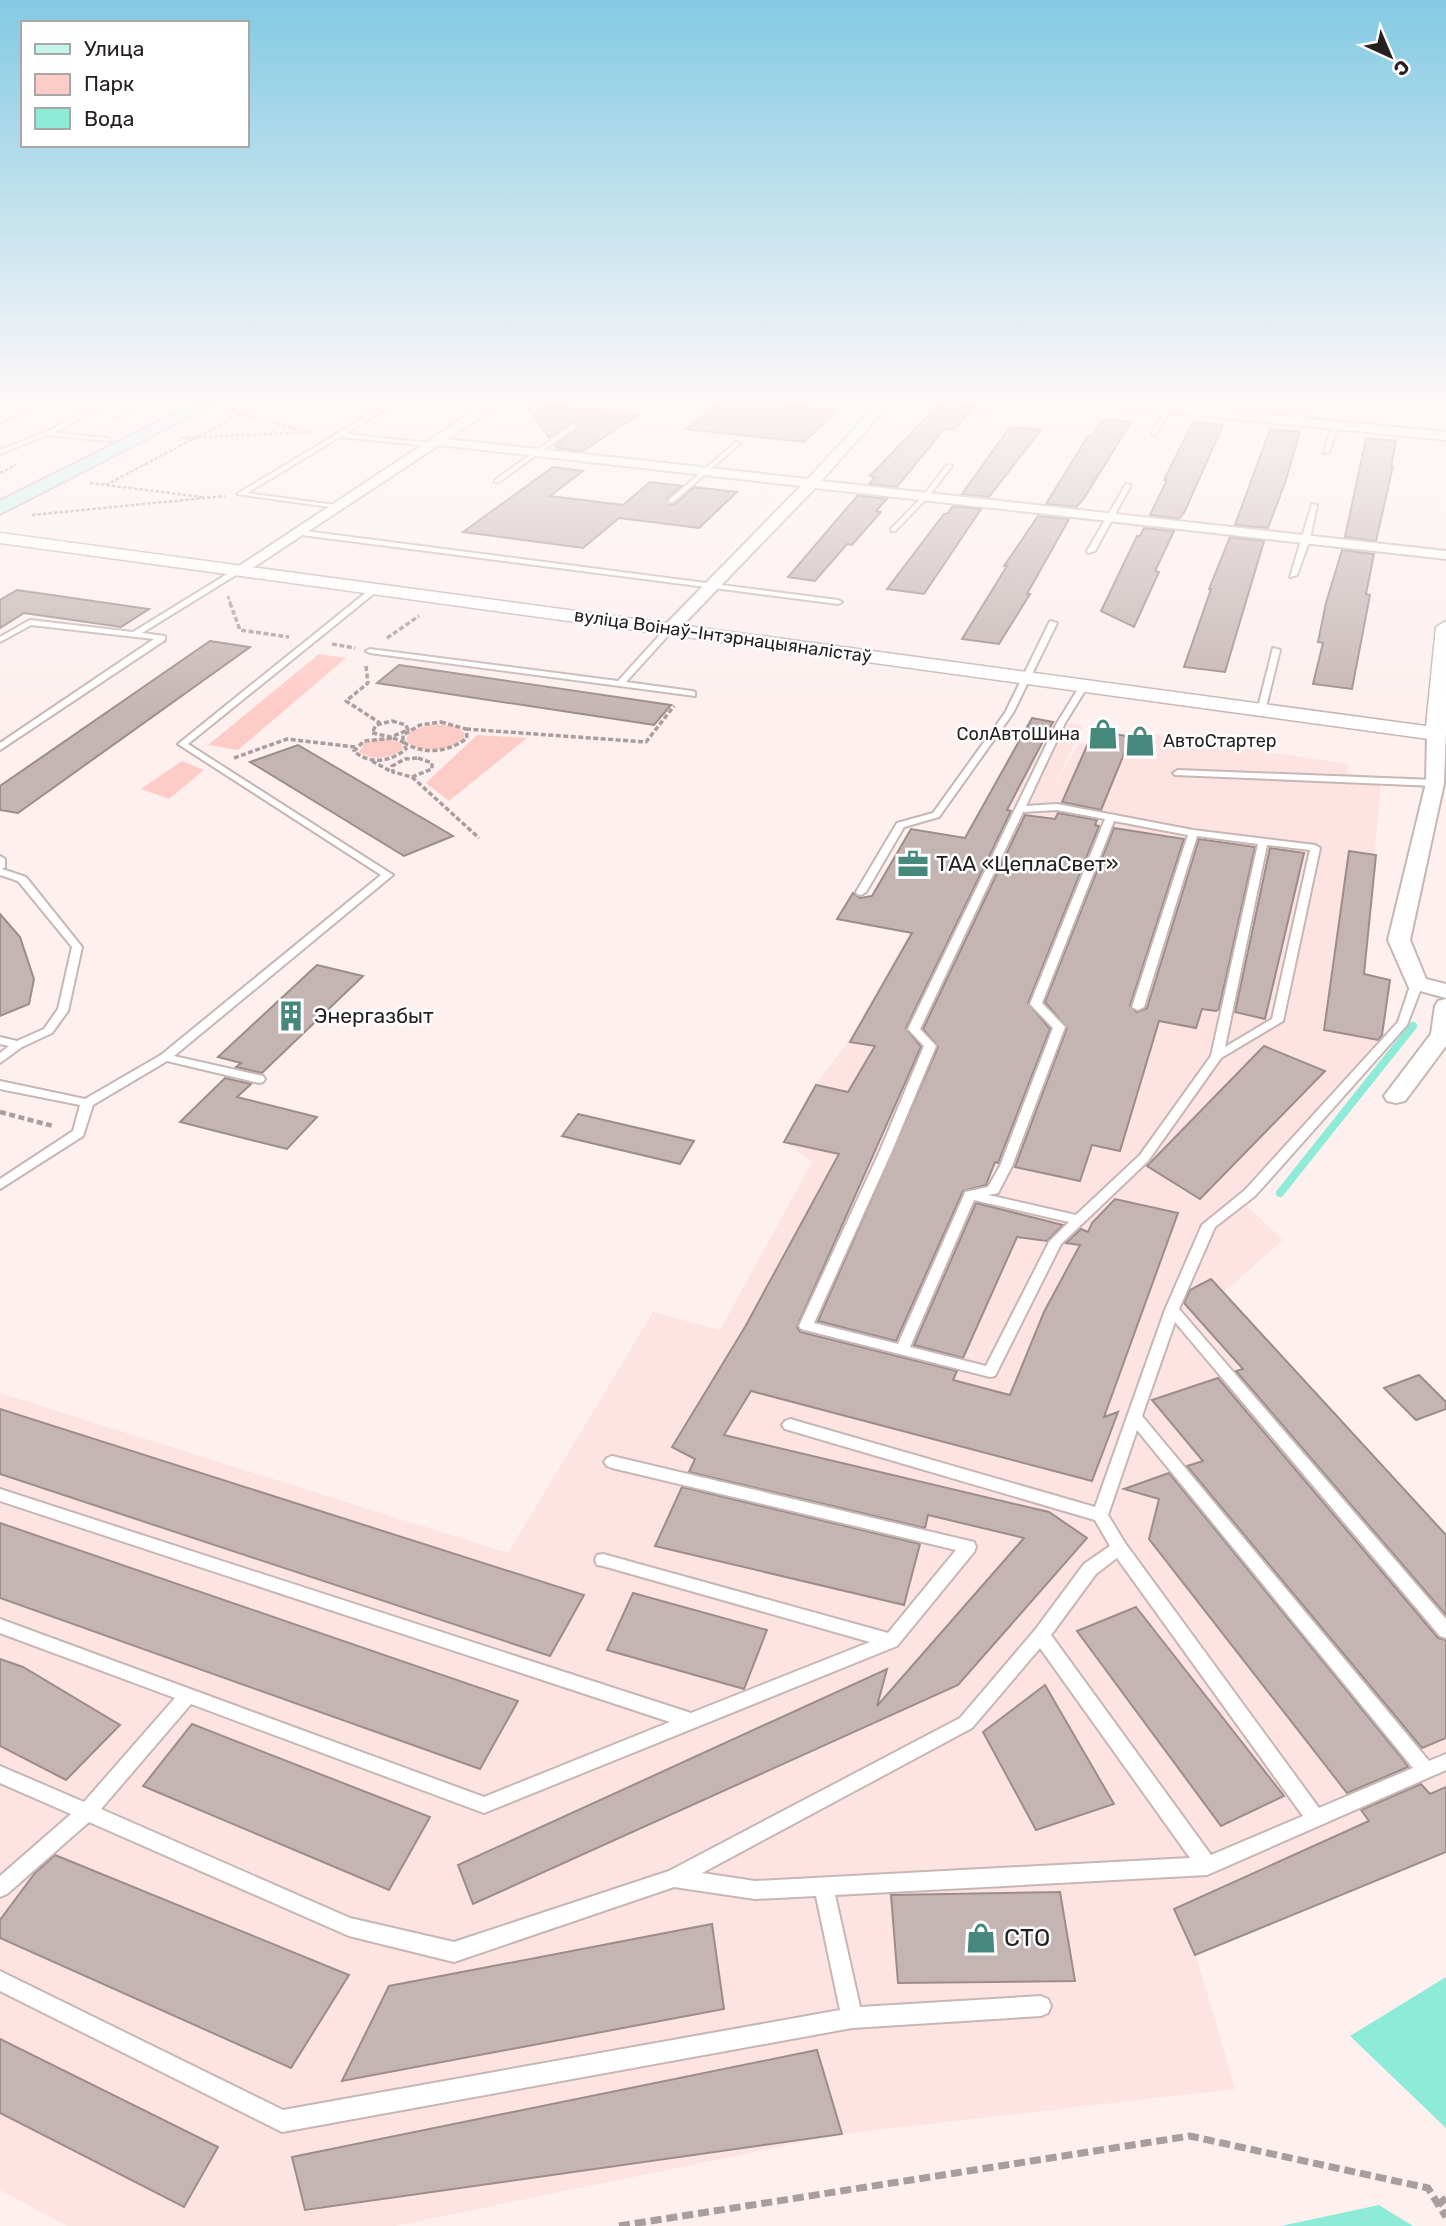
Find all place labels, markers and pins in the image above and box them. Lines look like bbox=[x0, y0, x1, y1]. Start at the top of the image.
shop icon: СолАвтоШина bbox=[1086, 717, 1120, 751]
place label: СолАвтоШина bbox=[957, 723, 1080, 745]
shop icon: АвтоСтартер bbox=[1123, 724, 1157, 758]
place label: АвтоСтартер bbox=[1163, 730, 1277, 752]
office icon: ТАА «ЦеплаСвет» bbox=[896, 847, 930, 881]
place label: ТАА «ЦеплаСвет» bbox=[936, 851, 1119, 876]
building icon: Энергазбыт bbox=[274, 999, 308, 1033]
place label: Энергазбыт bbox=[314, 1003, 434, 1028]
shop icon: СТО bbox=[964, 1921, 998, 1955]
place label: СТО bbox=[1004, 1924, 1050, 1952]

